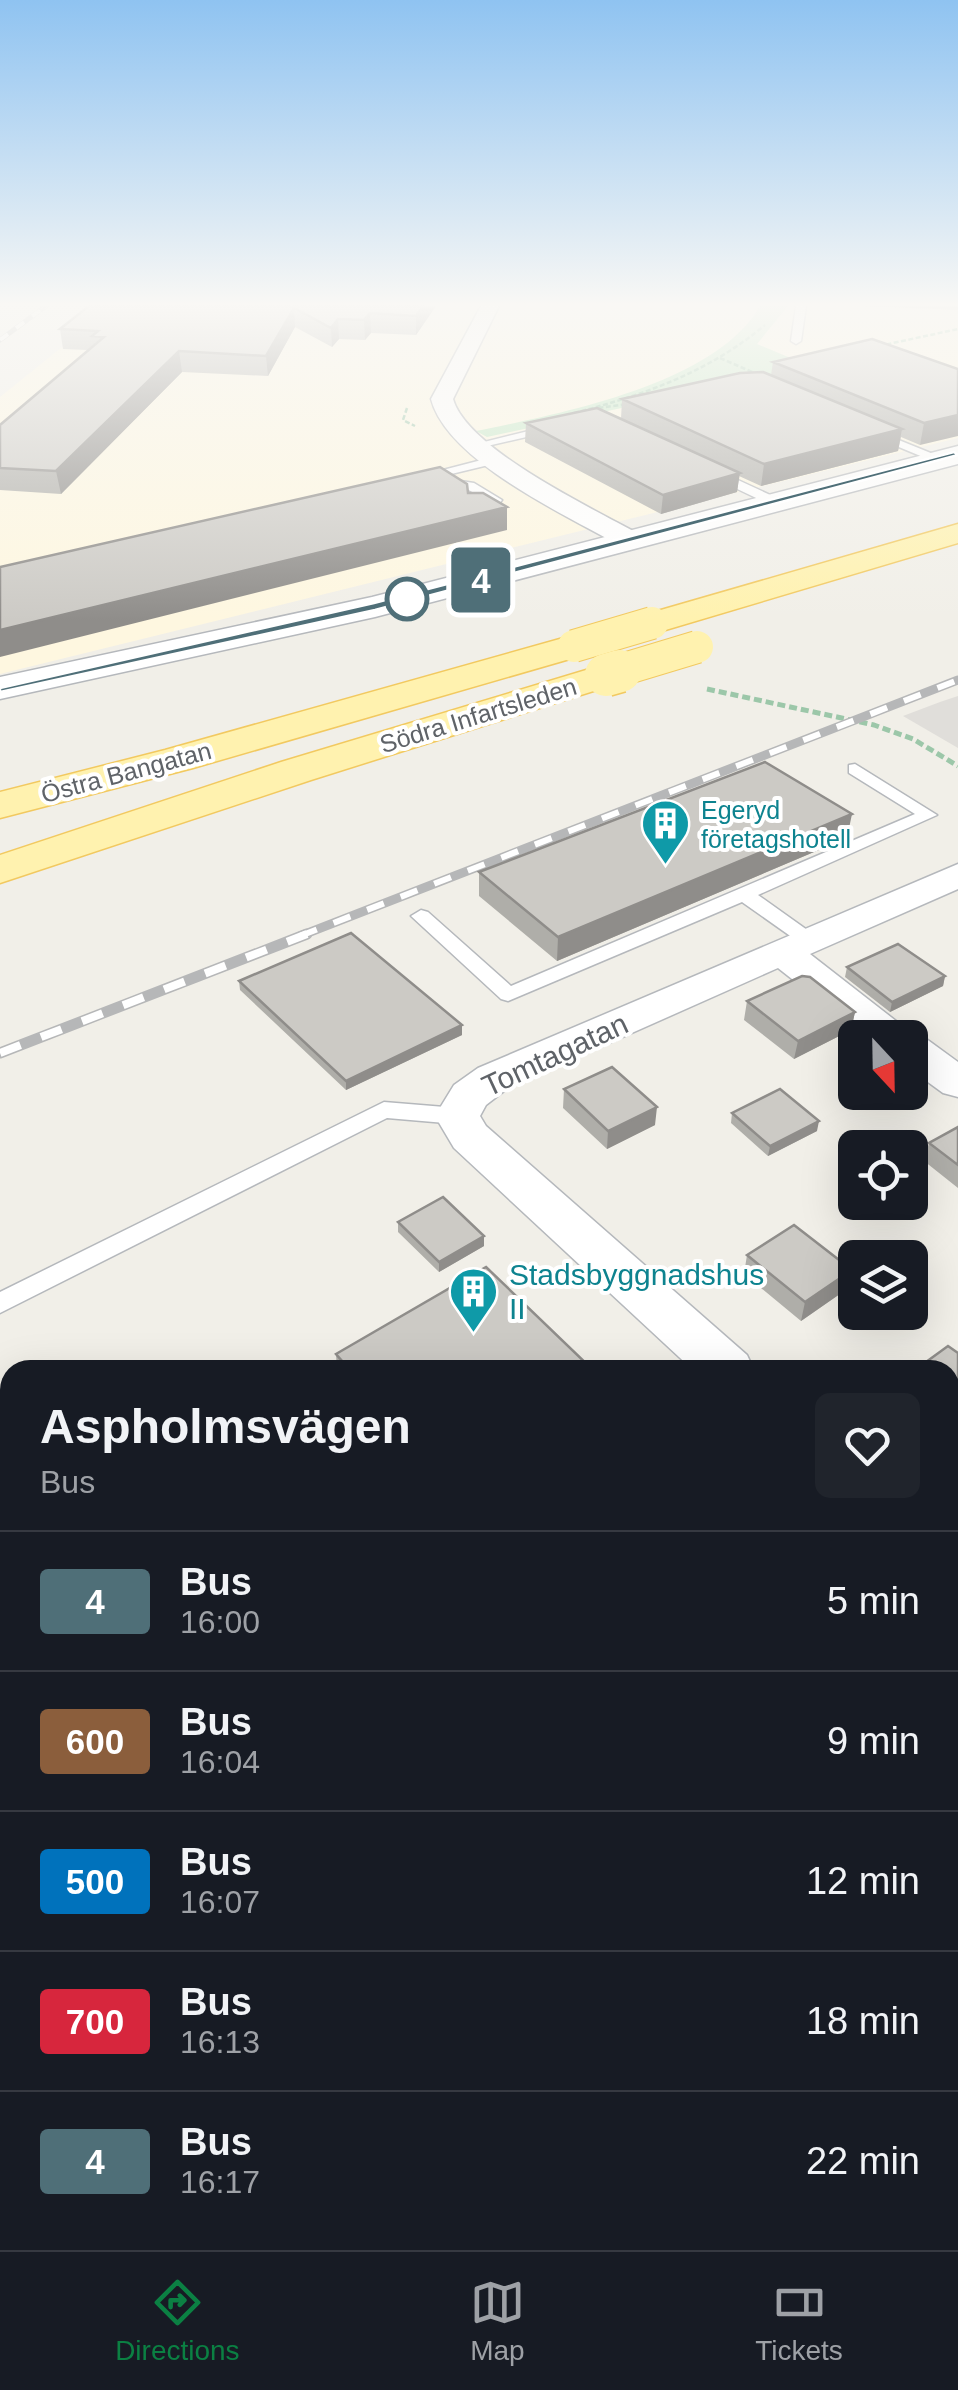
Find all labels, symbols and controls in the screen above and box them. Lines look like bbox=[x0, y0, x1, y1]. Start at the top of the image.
line badge: 4 bbox=[448, 548, 514, 612]
text: 4 bbox=[471, 561, 491, 600]
unlabelled marker bbox=[386, 578, 428, 620]
street label: Södra Infartsleden bbox=[376, 672, 580, 758]
street label: Östra Bangatan bbox=[38, 736, 214, 808]
place label: Egeryd företagshotell bbox=[701, 796, 851, 853]
building icon: Egeryd företagshotell bbox=[640, 798, 692, 866]
street label: Tomtagatan bbox=[477, 1006, 633, 1103]
north arrow bbox=[838, 1020, 928, 1110]
map controls bbox=[838, 1020, 928, 1330]
button: locate bbox=[838, 1130, 928, 1220]
button: layers bbox=[838, 1240, 928, 1330]
place label: Stadsbyggnadshus II bbox=[509, 1258, 764, 1325]
building icon: Stadsbyggnadshus II bbox=[448, 1266, 500, 1334]
button: heart bbox=[815, 1393, 920, 1498]
text: Aspholmsvägen bbox=[40, 1400, 411, 1453]
text: Bus bbox=[40, 1464, 95, 1500]
text: Bus bbox=[180, 1561, 252, 1603]
text: 5 min bbox=[827, 1580, 920, 1622]
text: 4 bbox=[85, 1582, 105, 1621]
text: 16:00 bbox=[180, 1604, 260, 1640]
text: Bus bbox=[180, 1701, 252, 1743]
text: 9 min bbox=[827, 1720, 920, 1762]
text: 600 bbox=[66, 1722, 124, 1761]
text: 16:04 bbox=[180, 1744, 260, 1780]
text: Bus bbox=[180, 1841, 252, 1883]
text: 12 min bbox=[806, 1860, 920, 1902]
text: 500 bbox=[66, 1862, 124, 1901]
text: 16:07 bbox=[180, 1884, 260, 1920]
text: Bus bbox=[180, 1981, 252, 2023]
text: 18 min bbox=[806, 2000, 920, 2042]
text: 700 bbox=[66, 2002, 124, 2041]
text: 16:13 bbox=[180, 2024, 260, 2060]
text: Bus bbox=[180, 2121, 252, 2163]
text: 22 min bbox=[806, 2140, 920, 2182]
text: 4 bbox=[85, 2142, 105, 2181]
text: 16:17 bbox=[180, 2164, 260, 2200]
tab: Directions bbox=[115, 2275, 240, 2367]
tab: Map bbox=[470, 2275, 525, 2367]
tab: Tickets bbox=[755, 2275, 843, 2367]

